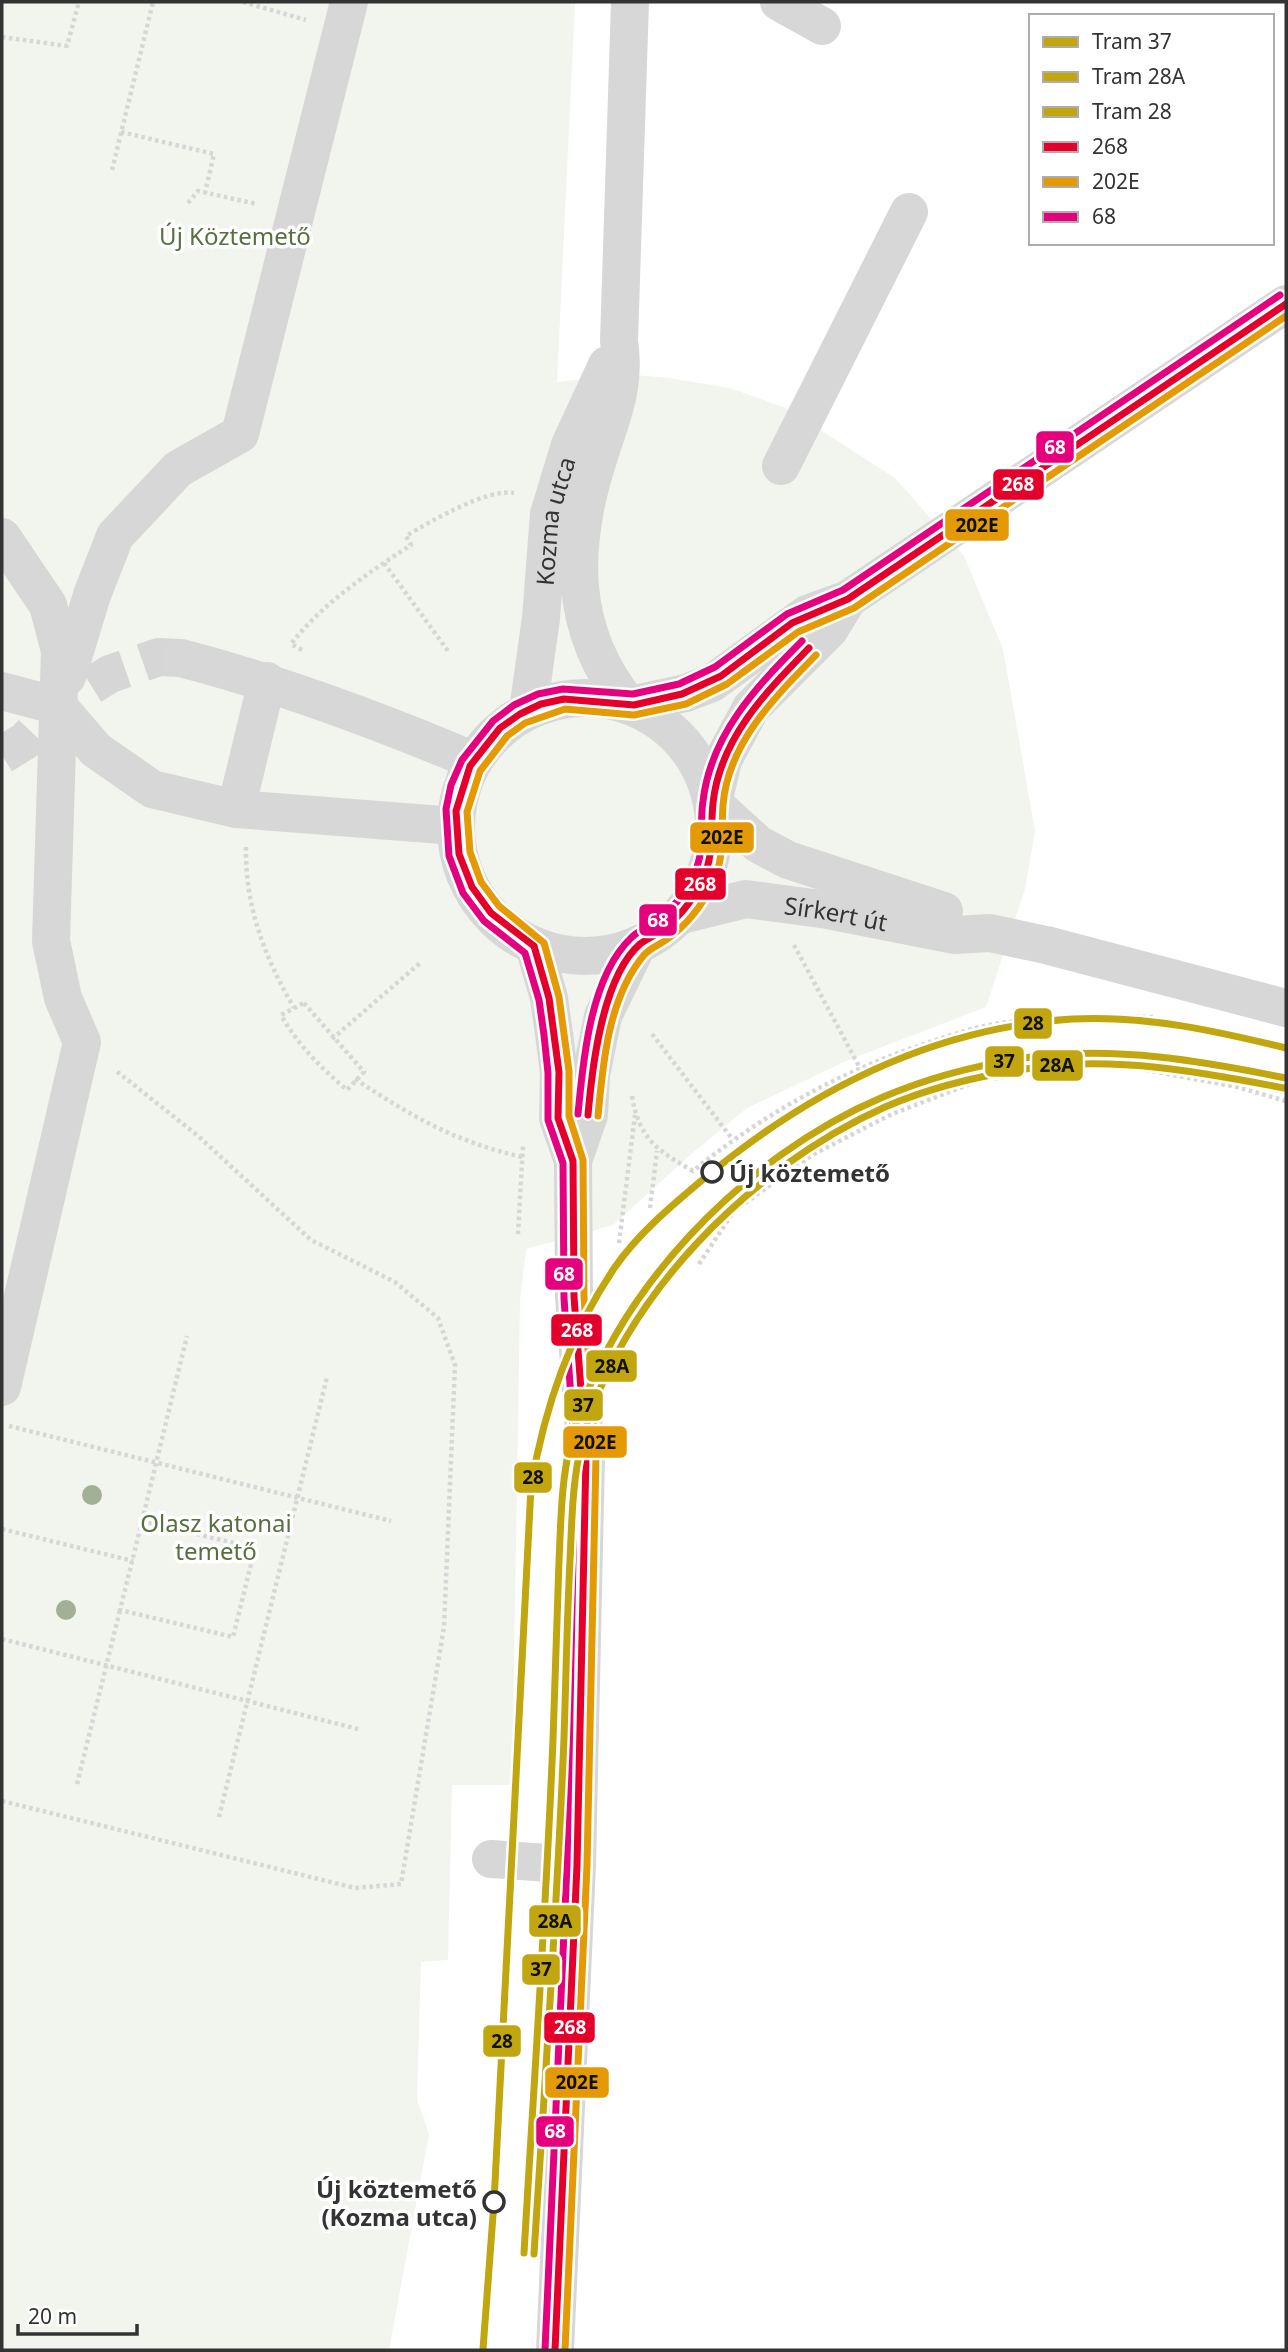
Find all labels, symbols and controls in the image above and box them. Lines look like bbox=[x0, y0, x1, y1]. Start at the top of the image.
legend bbox=[1029, 14, 1274, 245]
text: Tram 37 bbox=[1092, 27, 1172, 55]
text: Tram 28A bbox=[1092, 62, 1186, 90]
text: Tram 28 bbox=[1092, 97, 1172, 125]
text: 268 bbox=[1092, 132, 1128, 160]
text: 202E bbox=[1092, 167, 1140, 195]
text: 68 bbox=[1092, 202, 1116, 230]
park label: Új Köztemető bbox=[159, 219, 311, 252]
line badge: 68 bbox=[1035, 430, 1075, 464]
text: 68 bbox=[1044, 434, 1066, 460]
street label: Kozma utca bbox=[527, 452, 582, 587]
line badge: 268 bbox=[992, 468, 1045, 501]
text: 268 bbox=[1002, 471, 1034, 497]
line badge: 202E bbox=[944, 508, 1010, 542]
text: 202E bbox=[955, 512, 999, 538]
line badge: 202E bbox=[689, 821, 755, 854]
text: 202E bbox=[700, 824, 744, 850]
line badge: 268 bbox=[674, 867, 727, 901]
text: 268 bbox=[684, 871, 716, 897]
street label: Sírkert út bbox=[782, 888, 891, 938]
line badge: 68 bbox=[638, 903, 678, 937]
text: 68 bbox=[647, 907, 669, 933]
line badge: 28 bbox=[1013, 1007, 1053, 1040]
text: 28 bbox=[1022, 1010, 1044, 1036]
line badge: 37 bbox=[984, 1045, 1025, 1078]
text: 37 bbox=[993, 1048, 1015, 1074]
line badge: 28A bbox=[1031, 1049, 1084, 1082]
text: 28A bbox=[1040, 1052, 1075, 1078]
place label: Új köztemető bbox=[729, 1156, 890, 1189]
marker: Új köztemető bbox=[701, 1161, 723, 1183]
line badge: 68 bbox=[544, 1257, 584, 1291]
text: 68 bbox=[553, 1261, 575, 1287]
line badge: 268 bbox=[550, 1313, 603, 1347]
text: 268 bbox=[561, 1317, 593, 1343]
line badge: 28A bbox=[585, 1349, 638, 1383]
text: 28A bbox=[595, 1353, 630, 1379]
line badge: 37 bbox=[563, 1388, 604, 1422]
text: 37 bbox=[572, 1392, 594, 1418]
line badge: 202E bbox=[562, 1425, 628, 1459]
text: 202E bbox=[573, 1429, 617, 1455]
line badge: 28 bbox=[513, 1461, 553, 1494]
text: 28 bbox=[522, 1464, 544, 1490]
park label: Olasz katonai temető bbox=[140, 1506, 292, 1567]
line badge: 28A bbox=[528, 1904, 582, 1938]
text: 28A bbox=[538, 1908, 573, 1934]
line badge: 37 bbox=[521, 1953, 561, 1986]
text: 37 bbox=[530, 1956, 552, 1982]
line badge: 268 bbox=[543, 2011, 596, 2044]
text: 268 bbox=[554, 2014, 586, 2040]
line badge: 28 bbox=[482, 2024, 522, 2058]
text: 28 bbox=[491, 2028, 513, 2054]
line badge: 202E bbox=[544, 2066, 610, 2099]
text: 202E bbox=[555, 2069, 599, 2095]
line badge: 68 bbox=[535, 2115, 575, 2148]
text: 68 bbox=[544, 2118, 566, 2144]
place label: Új köztemető (Kozma utca) bbox=[316, 2172, 477, 2233]
marker: Új köztemető (Kozma utca) bbox=[483, 2191, 505, 2213]
scale bar bbox=[18, 2292, 136, 2336]
text: 20 m bbox=[28, 2302, 77, 2330]

